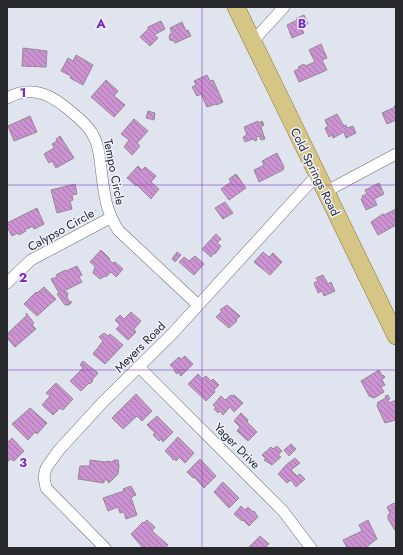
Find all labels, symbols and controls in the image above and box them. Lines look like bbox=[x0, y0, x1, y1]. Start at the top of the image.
text: A bbox=[95, 14, 106, 33]
text: B bbox=[298, 14, 307, 33]
text: 1 bbox=[20, 83, 26, 102]
street label: Cold Springs Road bbox=[286, 125, 344, 219]
street label: Tempo Circle bbox=[99, 137, 129, 207]
street label: Calypso Circle bbox=[24, 204, 98, 256]
text: 2 bbox=[19, 268, 27, 287]
street label: Meyers Road bbox=[111, 318, 169, 376]
street label: Yager Drive bbox=[210, 419, 264, 473]
text: 3 bbox=[19, 453, 27, 472]

